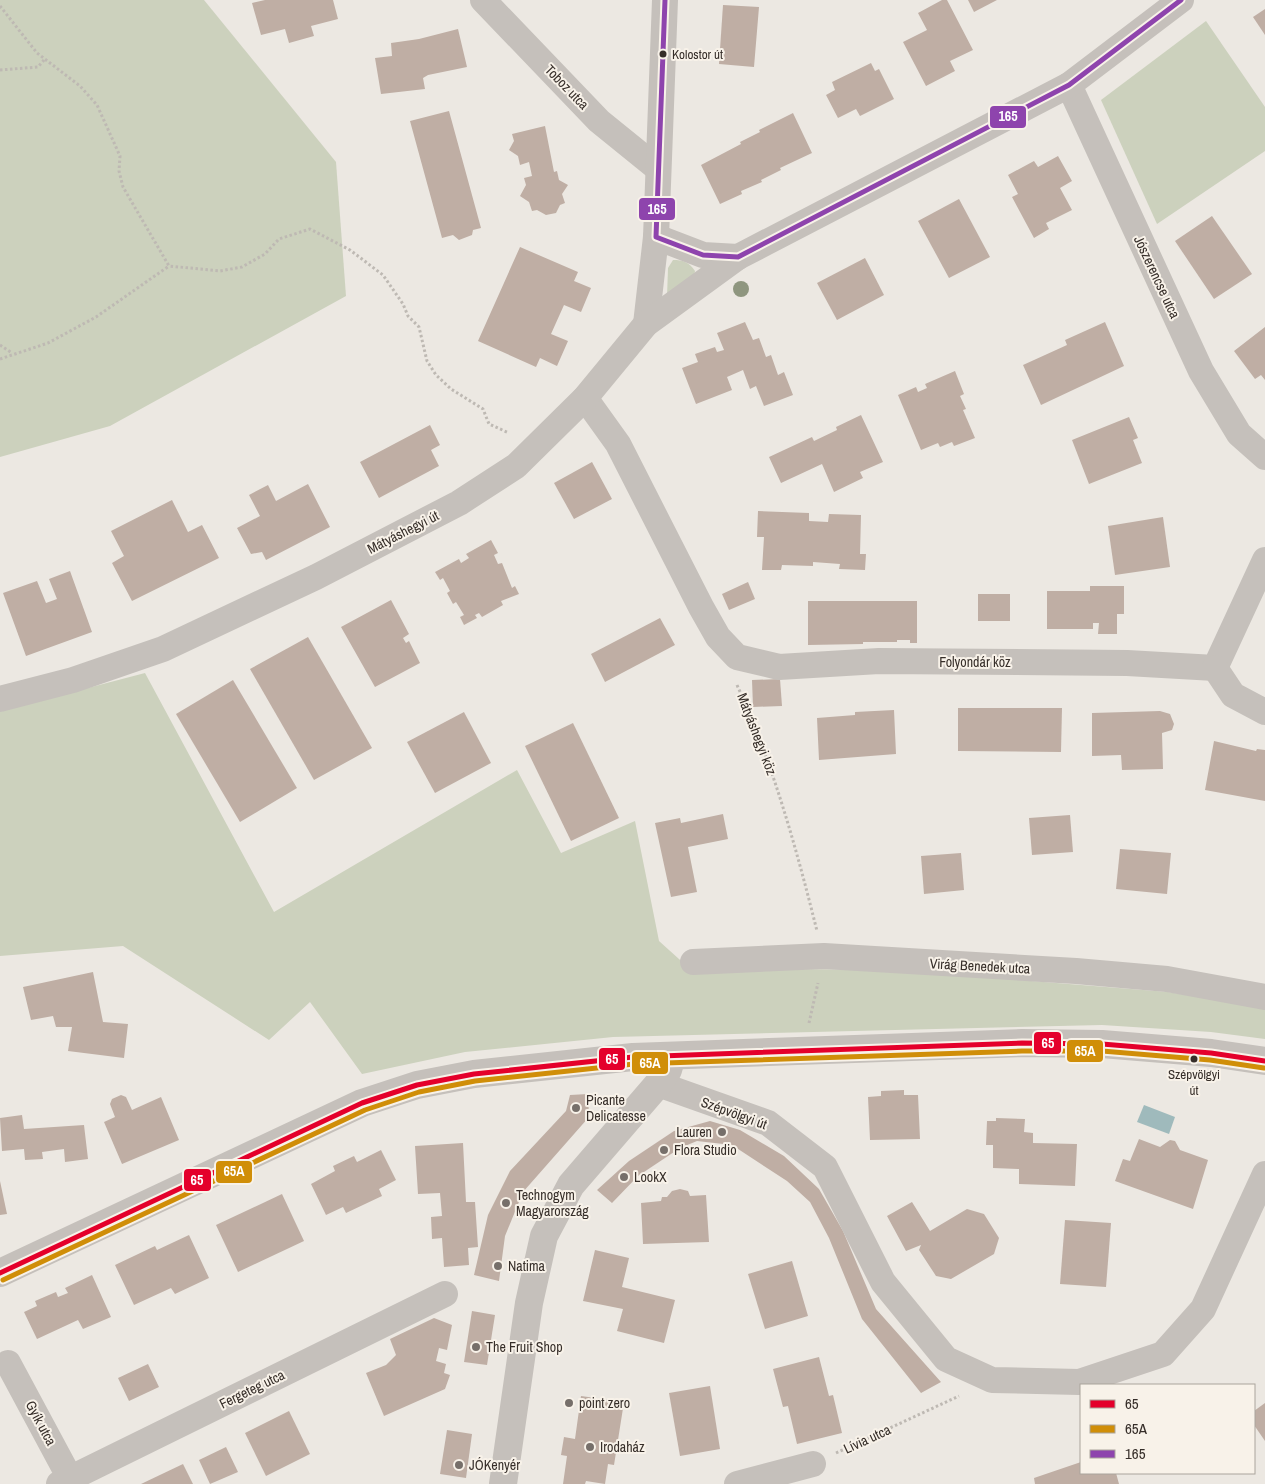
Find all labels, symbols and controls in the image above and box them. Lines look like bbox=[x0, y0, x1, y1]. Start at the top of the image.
place label: Kolostor út bbox=[672, 46, 723, 63]
marker: Kolostor út bbox=[658, 49, 668, 59]
street label: Toboz utca bbox=[541, 61, 593, 114]
line badge: 165 bbox=[989, 105, 1027, 129]
text: 165 bbox=[998, 107, 1018, 125]
line badge: 165 bbox=[638, 197, 676, 221]
text: 165 bbox=[647, 200, 667, 218]
street label: Jószerencse utca bbox=[1130, 233, 1184, 322]
street label: Mátyáshegyi út bbox=[364, 506, 442, 558]
street label: Folyondár köz bbox=[939, 653, 1011, 671]
street label: Mátyáshegyi köz bbox=[733, 691, 781, 778]
street label: Virág Benedek utca bbox=[929, 954, 1031, 978]
line badge: 65 bbox=[1033, 1031, 1062, 1055]
text: 65 bbox=[1042, 1034, 1055, 1052]
line badge: 65A bbox=[1066, 1039, 1104, 1063]
text: 65A bbox=[1074, 1042, 1096, 1060]
line badge: 65 bbox=[598, 1047, 626, 1071]
text: 65 bbox=[606, 1050, 619, 1068]
line badge: 65A bbox=[631, 1051, 669, 1075]
text: 65A bbox=[639, 1054, 661, 1072]
marker: Szépvölgyi út bbox=[1189, 1054, 1199, 1064]
place label: Szépvölgyi út bbox=[1168, 1066, 1220, 1099]
place label: Picante Delicatesse bbox=[586, 1091, 646, 1125]
street label: Szépvölgyi út bbox=[699, 1093, 769, 1133]
marker: Picante Delicatesse bbox=[570, 1102, 582, 1114]
place label: Lauren bbox=[676, 1123, 712, 1141]
marker: Lauren bbox=[716, 1126, 728, 1138]
place label: Flora Studio bbox=[674, 1141, 737, 1159]
marker: Flora Studio bbox=[658, 1144, 670, 1156]
line badge: 65A bbox=[215, 1160, 253, 1184]
text: 65A bbox=[223, 1162, 245, 1180]
line badge: 65 bbox=[183, 1168, 212, 1192]
place label: LookX bbox=[634, 1168, 667, 1186]
text: 65 bbox=[191, 1171, 204, 1189]
marker: LookX bbox=[618, 1171, 630, 1183]
place label: Technogym Magyarország bbox=[516, 1186, 589, 1220]
marker: Technogym Magyarország bbox=[500, 1197, 512, 1209]
place label: Natima bbox=[508, 1257, 546, 1275]
marker: Natima bbox=[492, 1260, 504, 1272]
place label: The Fruit Shop bbox=[486, 1338, 563, 1356]
marker: The Fruit Shop bbox=[470, 1341, 482, 1353]
street label: Fergeteg utca bbox=[216, 1365, 288, 1412]
legend bbox=[1080, 1384, 1255, 1474]
text: 65 bbox=[1125, 1393, 1139, 1414]
place label: point zero bbox=[579, 1394, 630, 1412]
street label: Gyík utca bbox=[22, 1397, 61, 1449]
marker: point zero bbox=[563, 1397, 575, 1409]
text: 65A bbox=[1125, 1418, 1148, 1439]
street label: Lívia utca bbox=[841, 1420, 894, 1458]
place label: Irodaház bbox=[600, 1438, 645, 1456]
marker: Irodaház bbox=[584, 1441, 596, 1453]
text: 165 bbox=[1125, 1443, 1146, 1464]
place label: JÓKenyér bbox=[469, 1456, 520, 1474]
marker: JÓKenyér bbox=[453, 1459, 465, 1471]

